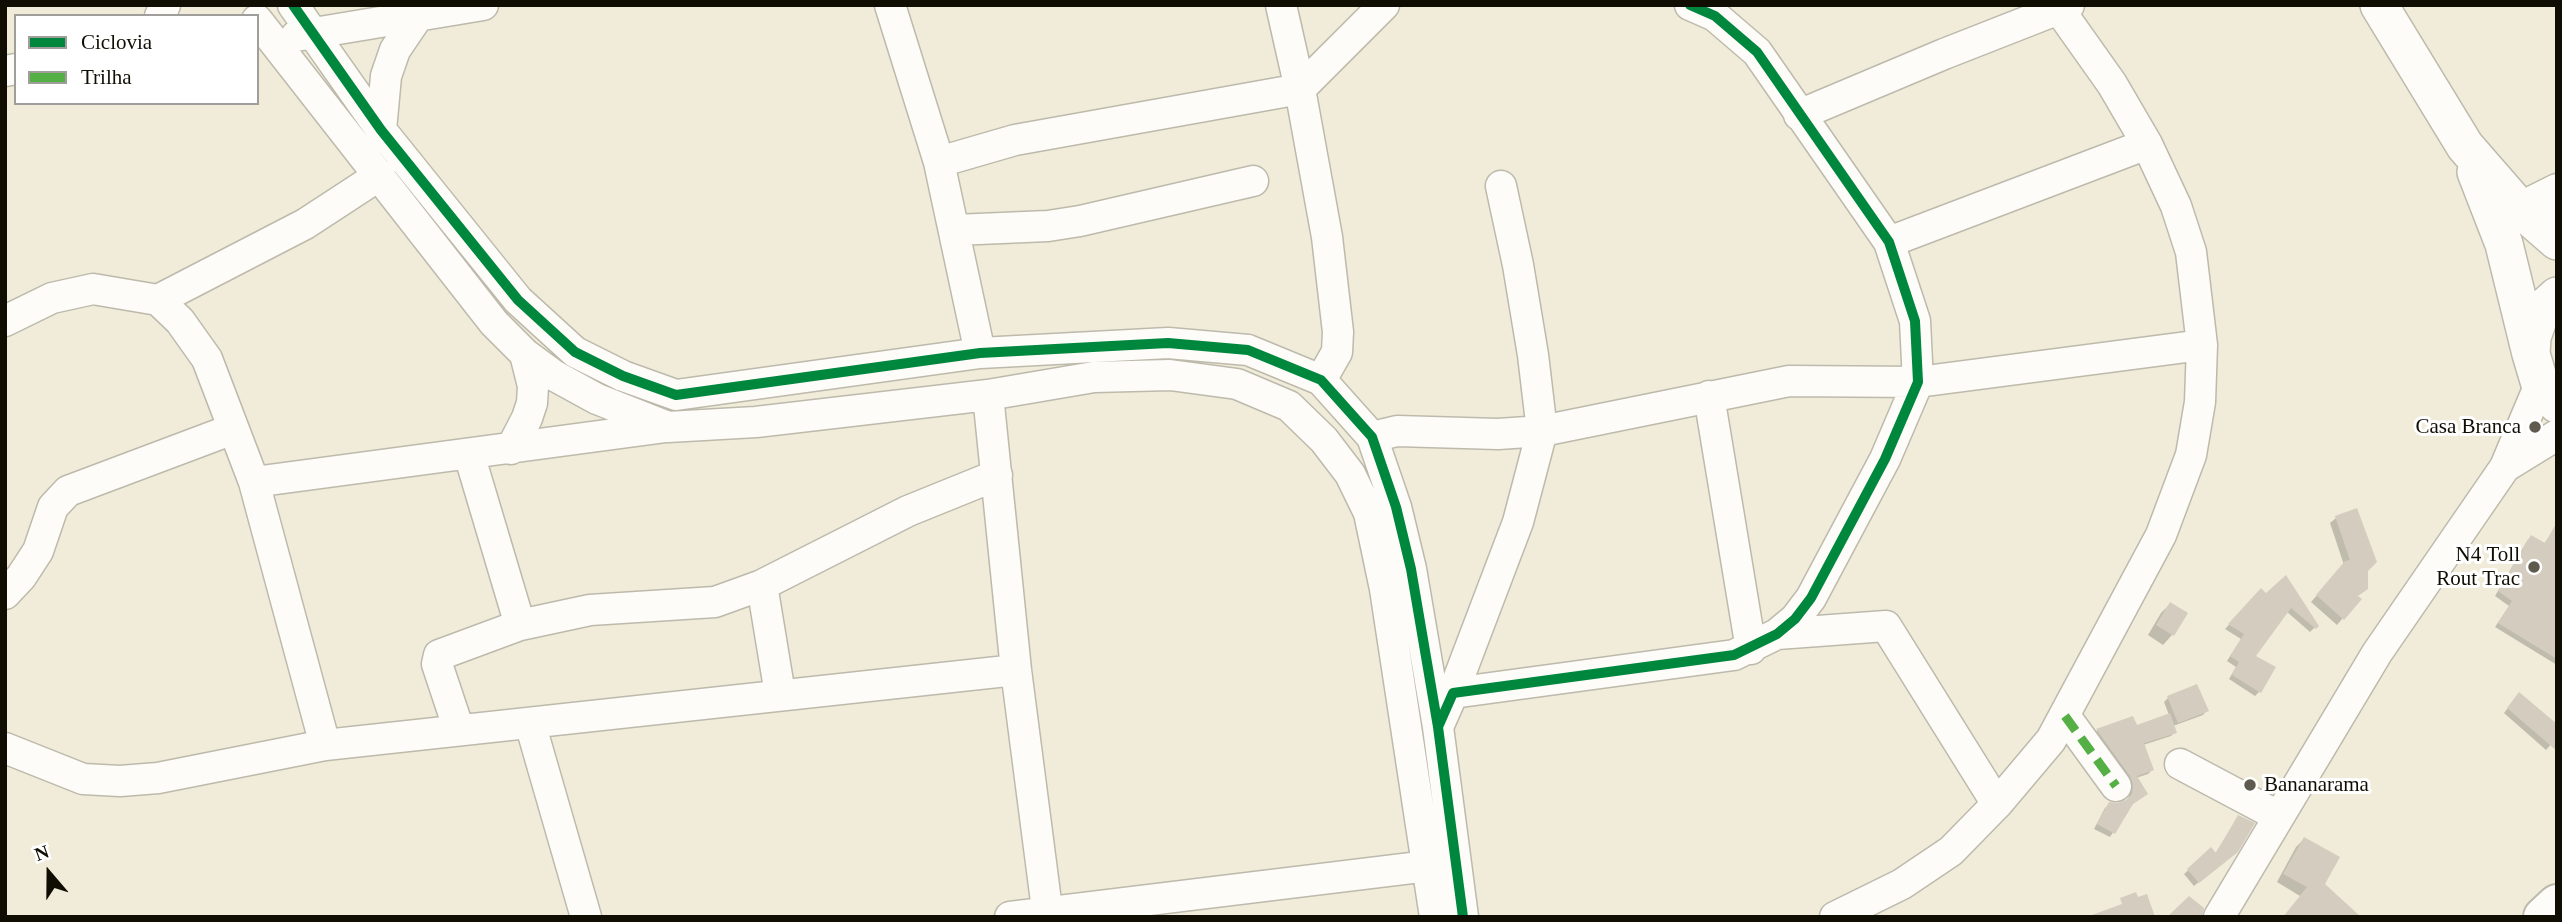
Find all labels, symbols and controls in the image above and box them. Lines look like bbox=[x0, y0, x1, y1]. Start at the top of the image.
legend bbox=[14, 14, 259, 105]
text: Ciclovia bbox=[81, 30, 152, 54]
text: Trilha bbox=[81, 65, 132, 89]
place label: Casa Branca bbox=[2415, 414, 2521, 440]
marker: Casa Branca bbox=[2527, 419, 2543, 435]
place label: N4 Toll Rout Trac bbox=[2436, 542, 2520, 592]
marker: N4 Toll Rout Trac bbox=[2526, 559, 2542, 575]
place label: Bananarama bbox=[2264, 772, 2369, 798]
marker: Bananarama bbox=[2242, 777, 2258, 793]
north arrow bbox=[14, 838, 84, 908]
text: N bbox=[32, 841, 52, 865]

